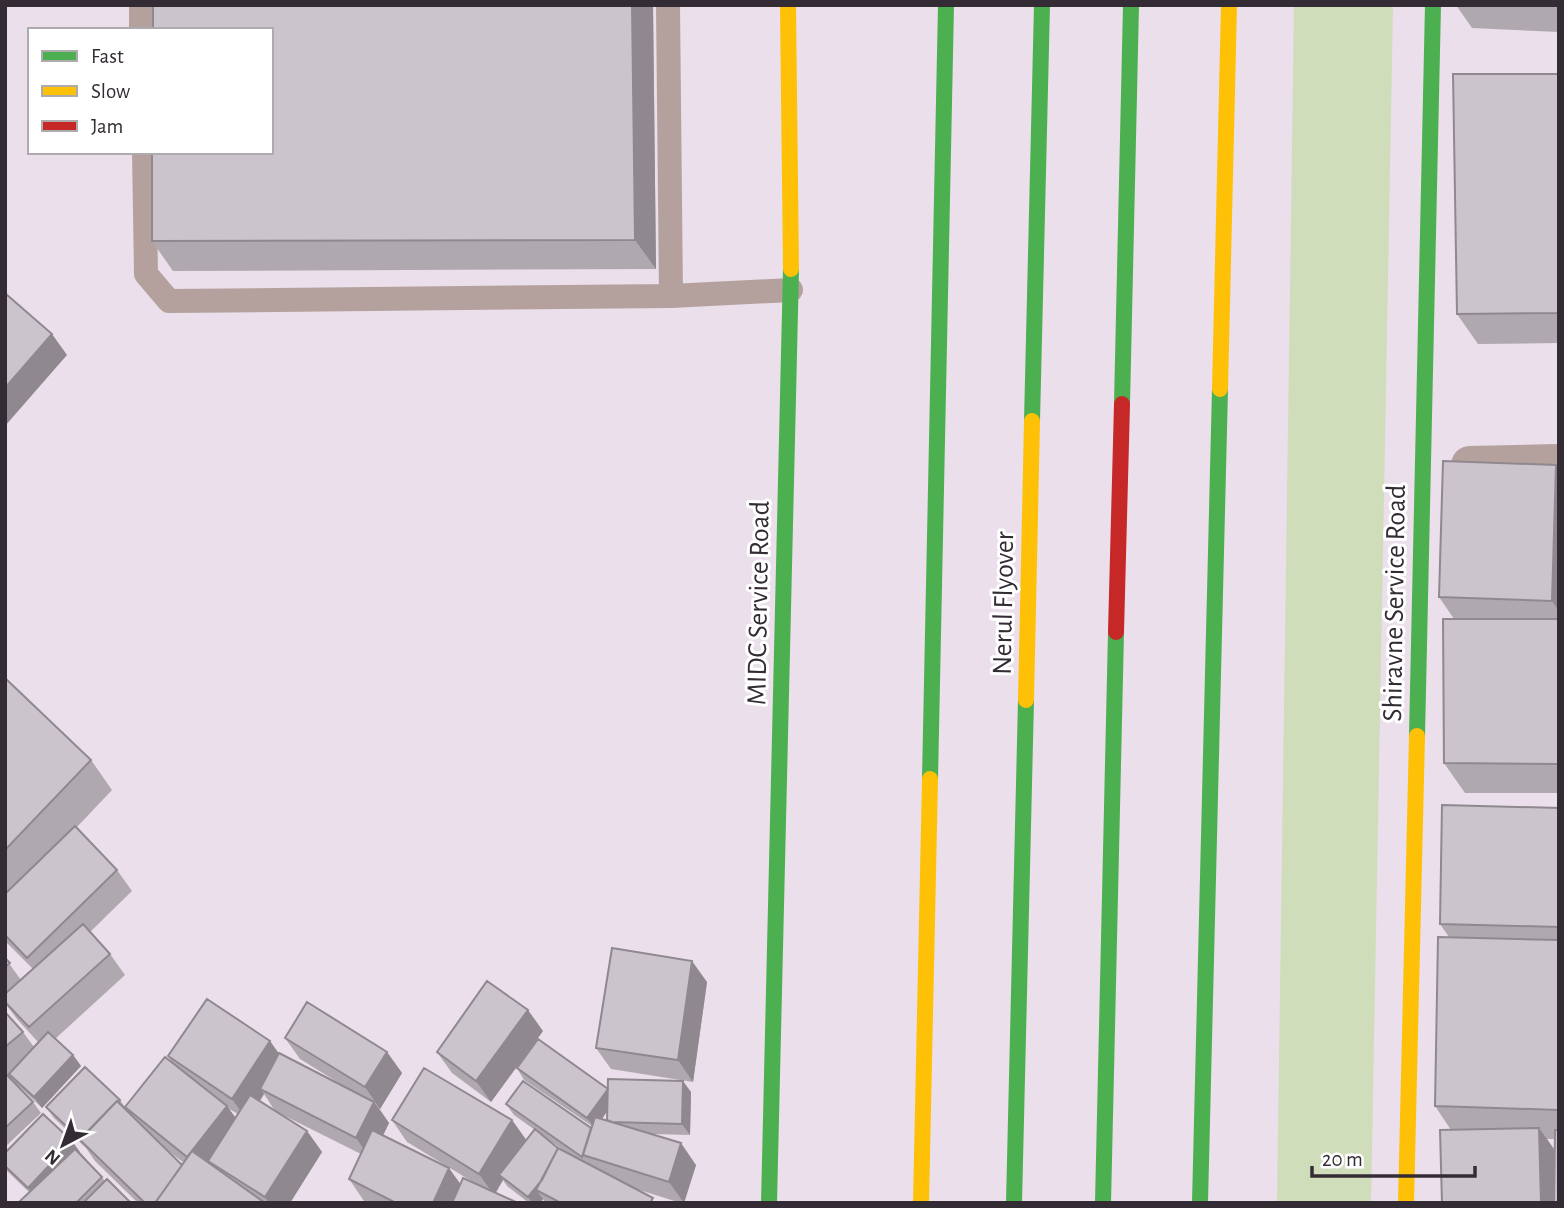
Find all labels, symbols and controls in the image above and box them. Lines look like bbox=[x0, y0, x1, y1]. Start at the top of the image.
legend bbox=[28, 28, 273, 154]
text: Fast bbox=[91, 46, 124, 67]
text: Slow bbox=[91, 81, 130, 102]
text: Jam bbox=[91, 116, 123, 137]
street label: Shiravne Service Road bbox=[1379, 484, 1411, 722]
street label: MIDC Service Road bbox=[743, 501, 775, 705]
street label: Nerul Flyover bbox=[989, 531, 1019, 675]
north arrow bbox=[28, 1110, 98, 1180]
scale bar bbox=[1312, 1134, 1475, 1178]
text: N bbox=[42, 1145, 64, 1168]
text: 20 m bbox=[1322, 1149, 1363, 1170]

